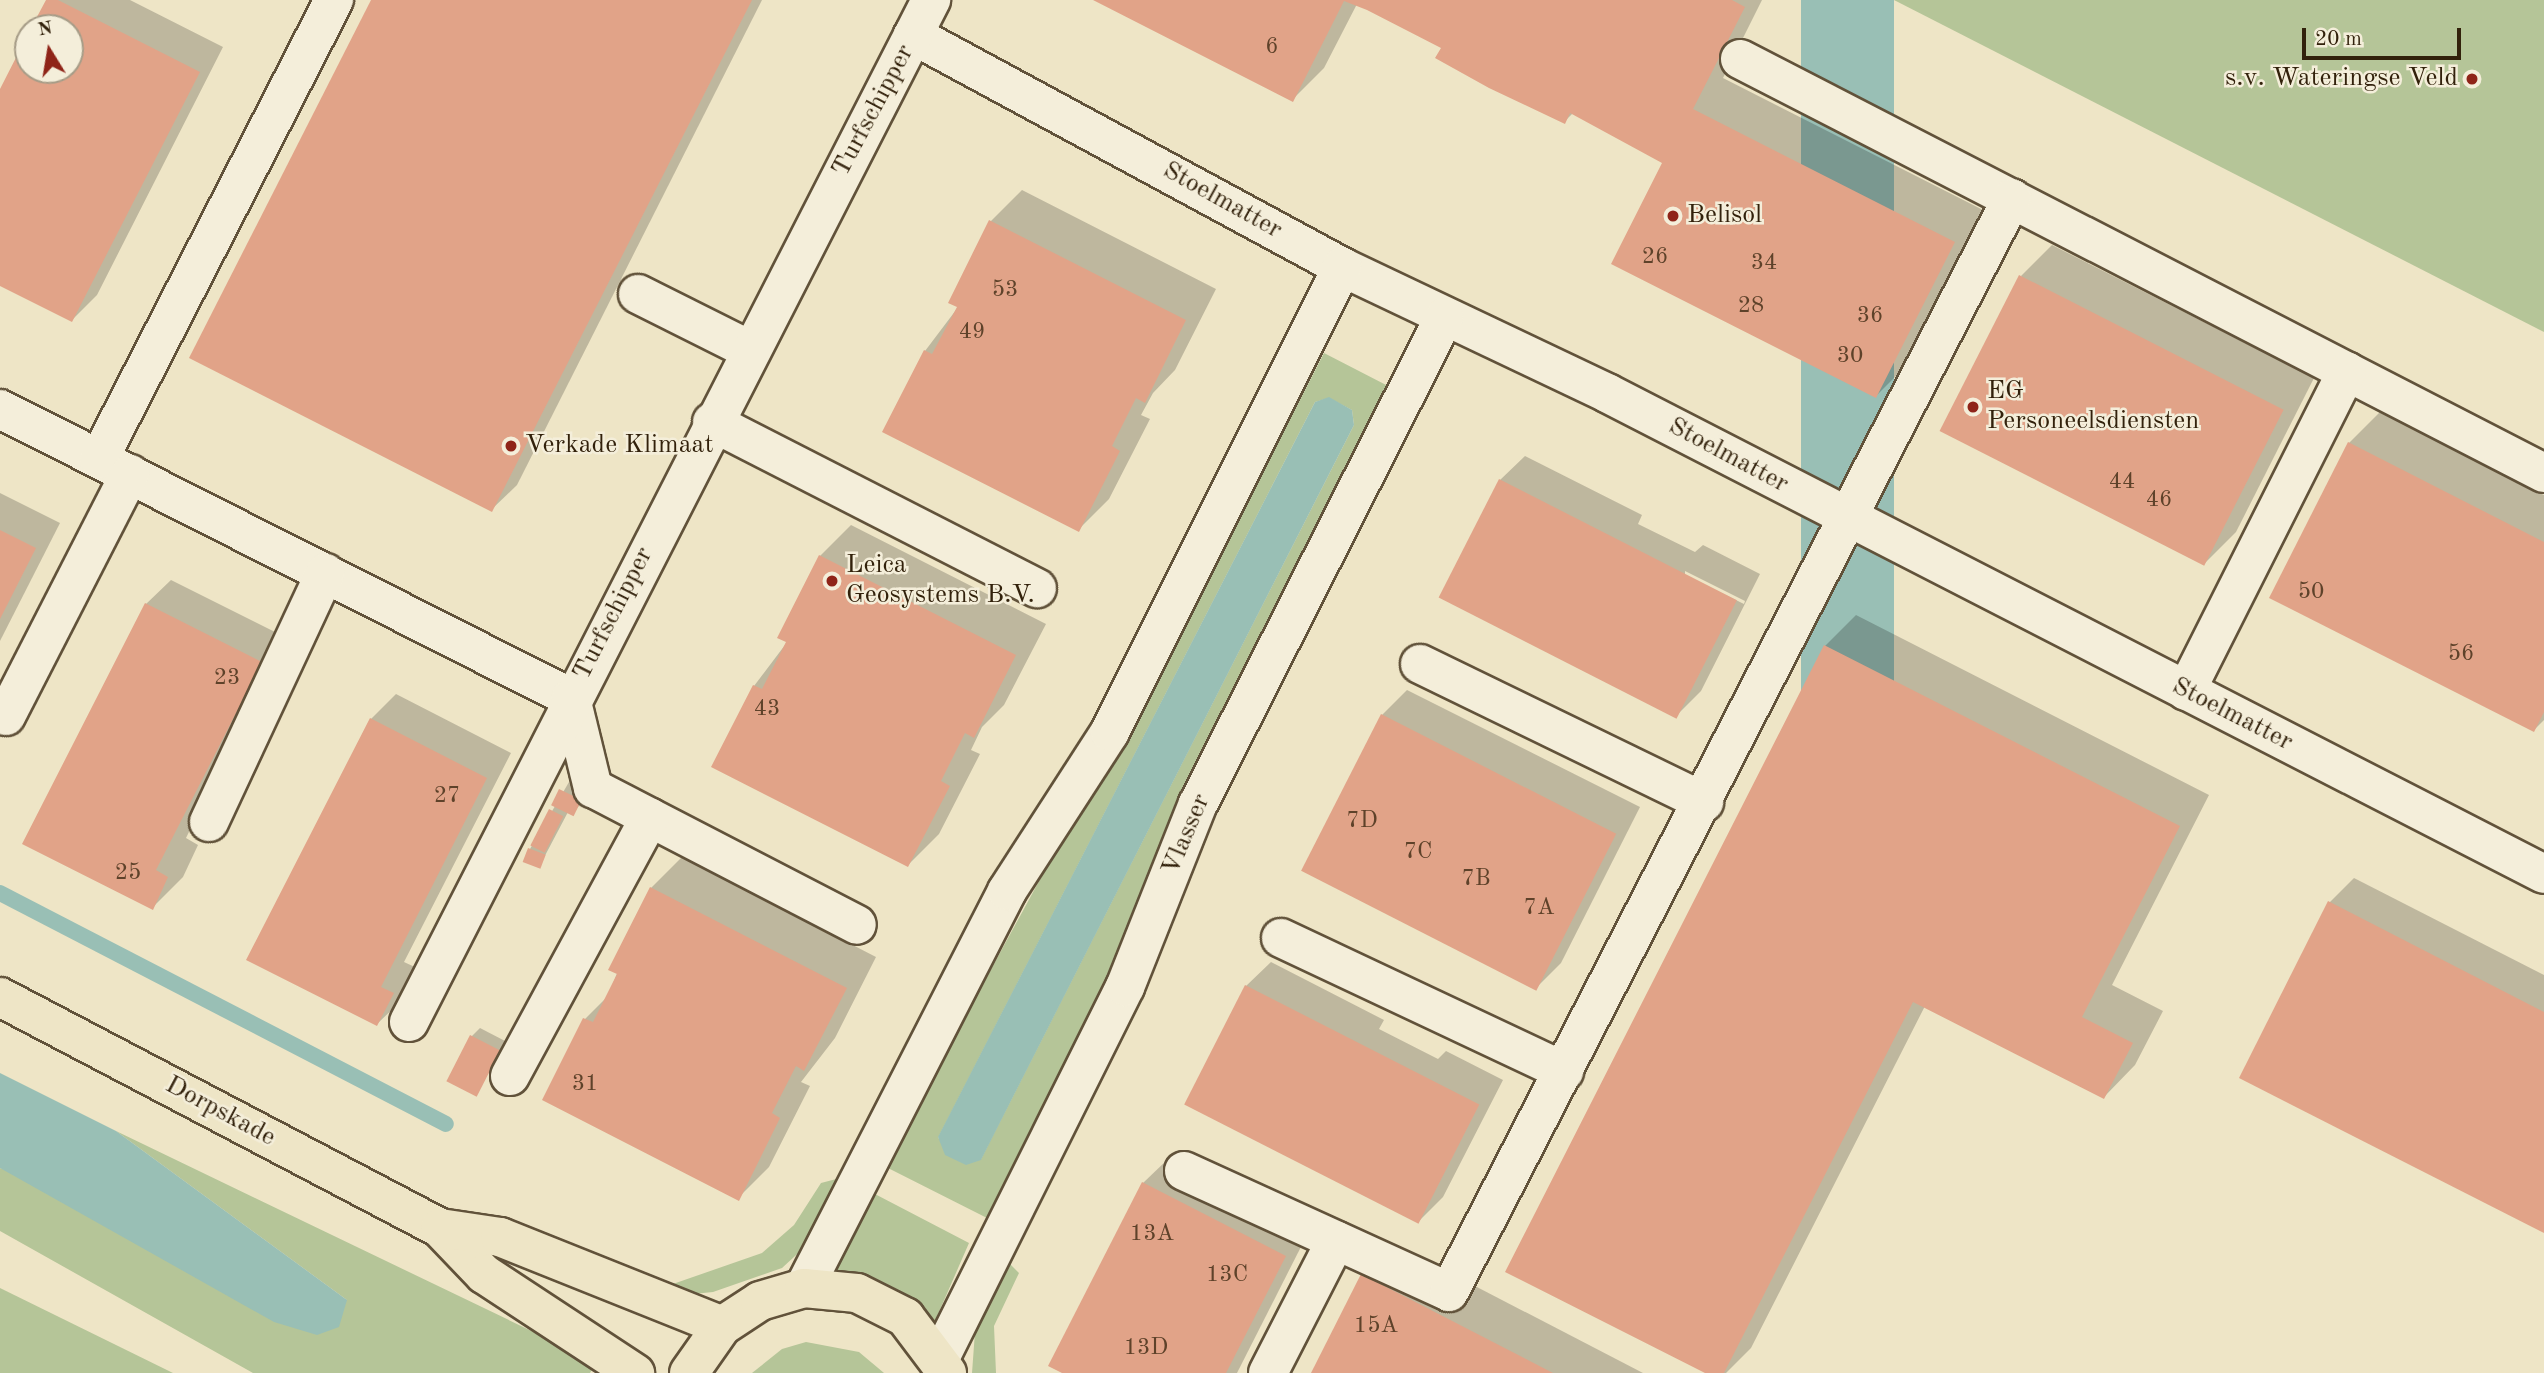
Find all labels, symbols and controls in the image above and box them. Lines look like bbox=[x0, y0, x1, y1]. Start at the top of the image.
north arrow bbox=[14, 14, 84, 84]
scale bar bbox=[2306, 14, 2465, 58]
text: N bbox=[36, 19, 54, 41]
text: 20 m bbox=[2315, 29, 2362, 50]
house number: 6 bbox=[1265, 33, 1279, 61]
street label: Turfschipper bbox=[826, 40, 922, 182]
place label: s.v. Wateringse Veld bbox=[2225, 63, 2458, 95]
marker: s.v. Wateringse Veld bbox=[2464, 71, 2480, 87]
street label: Stoelmatter bbox=[1157, 156, 1287, 246]
place label: Belisol bbox=[1687, 200, 1762, 232]
marker: Belisol bbox=[1665, 208, 1681, 224]
house number: 26 bbox=[1642, 243, 1668, 271]
house number: 34 bbox=[1751, 249, 1777, 277]
house number: 53 bbox=[992, 276, 1018, 304]
house number: 28 bbox=[1738, 292, 1764, 320]
house number: 36 bbox=[1857, 302, 1883, 330]
house number: 49 bbox=[959, 318, 985, 346]
house number: 30 bbox=[1837, 342, 1863, 370]
place label: EG Personeelsdiensten bbox=[1987, 376, 2199, 438]
marker: EG Personeelsdiensten bbox=[1965, 399, 1981, 415]
street label: Stoelmatter bbox=[1663, 411, 1793, 501]
place label: Verkade Klimaat bbox=[525, 430, 713, 462]
marker: Verkade Klimaat bbox=[503, 438, 519, 454]
house number: 44 bbox=[2109, 468, 2135, 496]
house number: 46 bbox=[2146, 486, 2172, 514]
street label: Turfschipper bbox=[567, 542, 661, 686]
place label: Leica Geosystems B.V. bbox=[846, 550, 1035, 612]
marker: Leica Geosystems B.V. bbox=[824, 573, 840, 589]
house number: 50 bbox=[2298, 578, 2324, 606]
house number: 56 bbox=[2448, 640, 2474, 668]
house number: 23 bbox=[214, 664, 240, 692]
street label: Stoelmatter bbox=[2166, 671, 2298, 759]
house number: 43 bbox=[754, 695, 780, 723]
house number: 27 bbox=[434, 782, 460, 810]
street label: Vlasser bbox=[1156, 790, 1218, 880]
house number: 7D bbox=[1346, 807, 1378, 835]
house number: 7C bbox=[1404, 838, 1432, 866]
house number: 25 bbox=[115, 859, 141, 887]
house number: 7B bbox=[1461, 865, 1491, 893]
house number: 7A bbox=[1524, 894, 1554, 922]
street label: Dorpskade bbox=[159, 1070, 281, 1154]
house number: 31 bbox=[572, 1070, 598, 1098]
house number: 13A bbox=[1130, 1220, 1174, 1248]
house number: 13C bbox=[1206, 1261, 1248, 1289]
house number: 15A bbox=[1354, 1312, 1398, 1340]
house number: 13D bbox=[1124, 1334, 1168, 1362]

